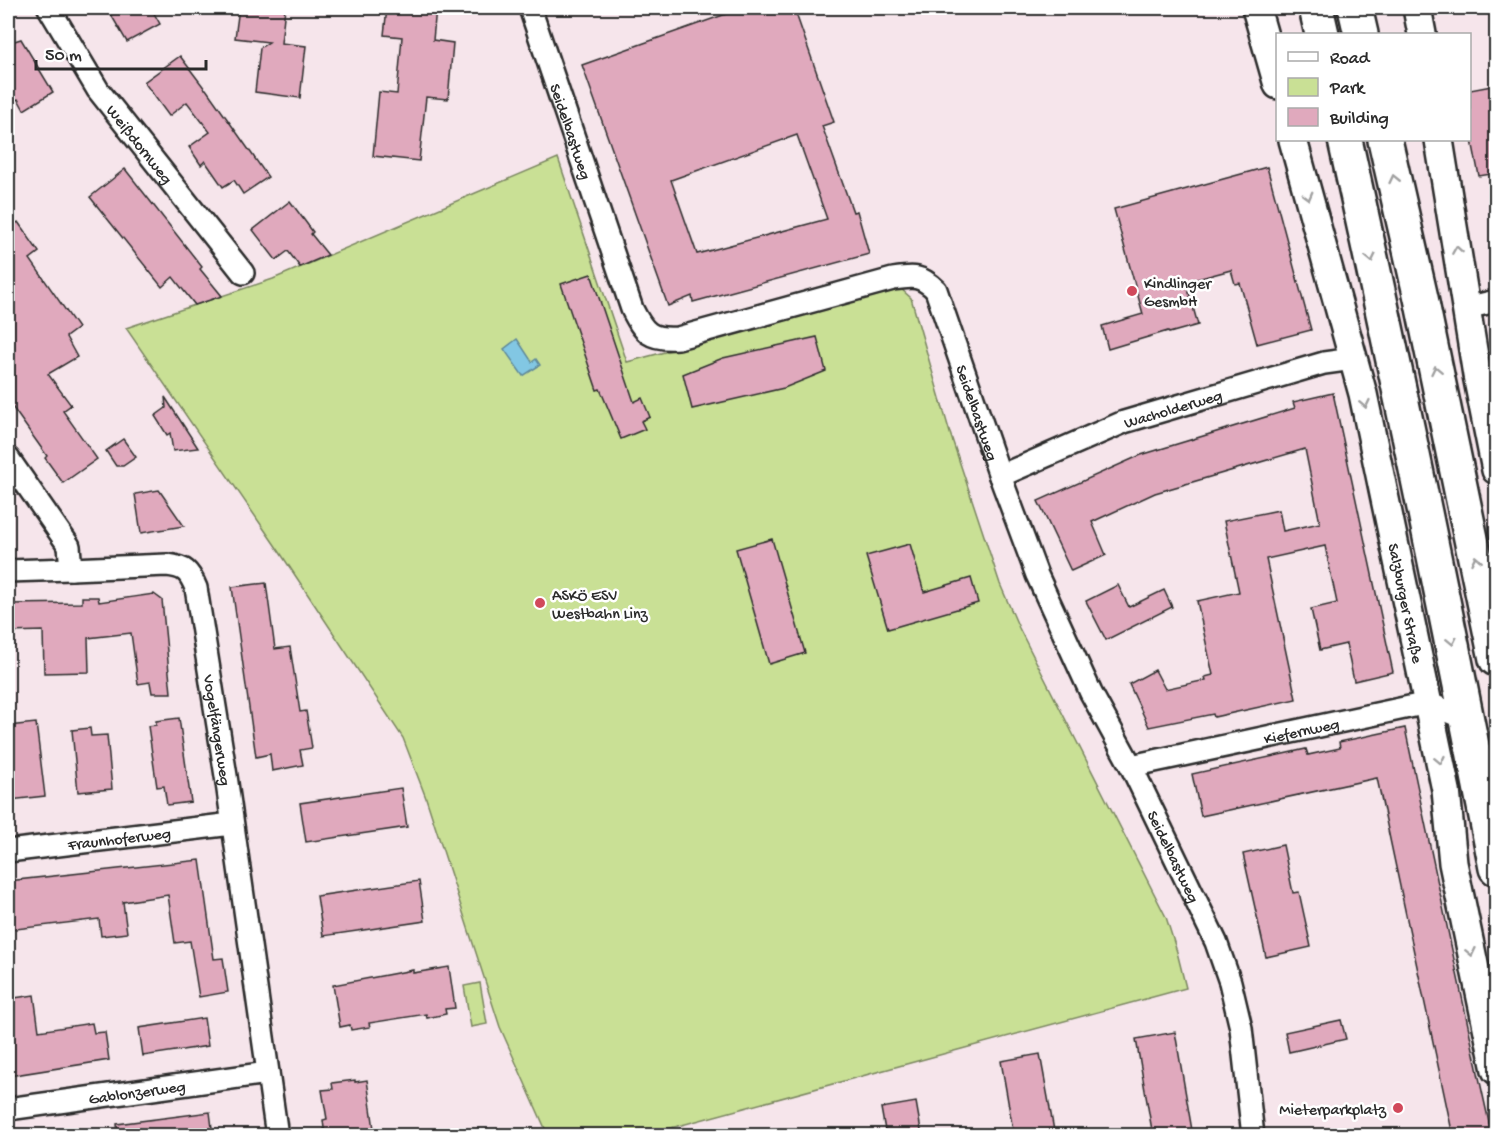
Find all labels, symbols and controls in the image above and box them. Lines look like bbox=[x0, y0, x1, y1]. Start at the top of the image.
scale bar bbox=[36, 33, 206, 71]
legend bbox=[1276, 33, 1471, 141]
text: 50 m bbox=[45, 46, 82, 67]
text: Road bbox=[1330, 49, 1371, 70]
text: Park bbox=[1329, 79, 1366, 100]
street label: Seidelbastweg bbox=[543, 82, 593, 183]
street label: Weißdornweg bbox=[101, 102, 175, 189]
text: Building bbox=[1329, 109, 1389, 130]
one-way arrow bbox=[1388, 174, 1401, 184]
one-way arrow bbox=[1301, 190, 1313, 201]
one-way arrow bbox=[1451, 246, 1464, 256]
one-way arrow bbox=[1364, 253, 1377, 263]
place label: Kindlinger GesmbH bbox=[1144, 276, 1212, 313]
marker: Kindlinger GesmbH bbox=[1125, 284, 1139, 298]
street label: Seidelbastweg bbox=[950, 363, 1000, 464]
one-way arrow bbox=[1430, 365, 1443, 375]
street label: Wacholderweg bbox=[1122, 388, 1225, 434]
one-way arrow bbox=[1358, 399, 1371, 409]
street label: Salzburger Straße bbox=[1382, 542, 1425, 666]
one-way arrow bbox=[1470, 556, 1483, 566]
place label: ASKÖ ESV Westbahn Linz bbox=[552, 588, 649, 625]
marker: ASKÖ ESV Westbahn Linz bbox=[533, 596, 547, 610]
one-way arrow bbox=[1445, 636, 1458, 646]
street label: Vogelfängerweg bbox=[197, 673, 233, 787]
street label: Kiefernweg bbox=[1262, 716, 1341, 751]
one-way arrow bbox=[1433, 755, 1446, 765]
street label: Seidelbastweg bbox=[1141, 808, 1202, 907]
street label: Fraunhoferweg bbox=[66, 825, 172, 857]
one-way arrow bbox=[1464, 947, 1477, 957]
street label: Gablonzerweg bbox=[88, 1079, 187, 1111]
marker: Mieterparkplatz bbox=[1391, 1101, 1405, 1115]
place label: Mieterparkplatz bbox=[1279, 1102, 1387, 1121]

